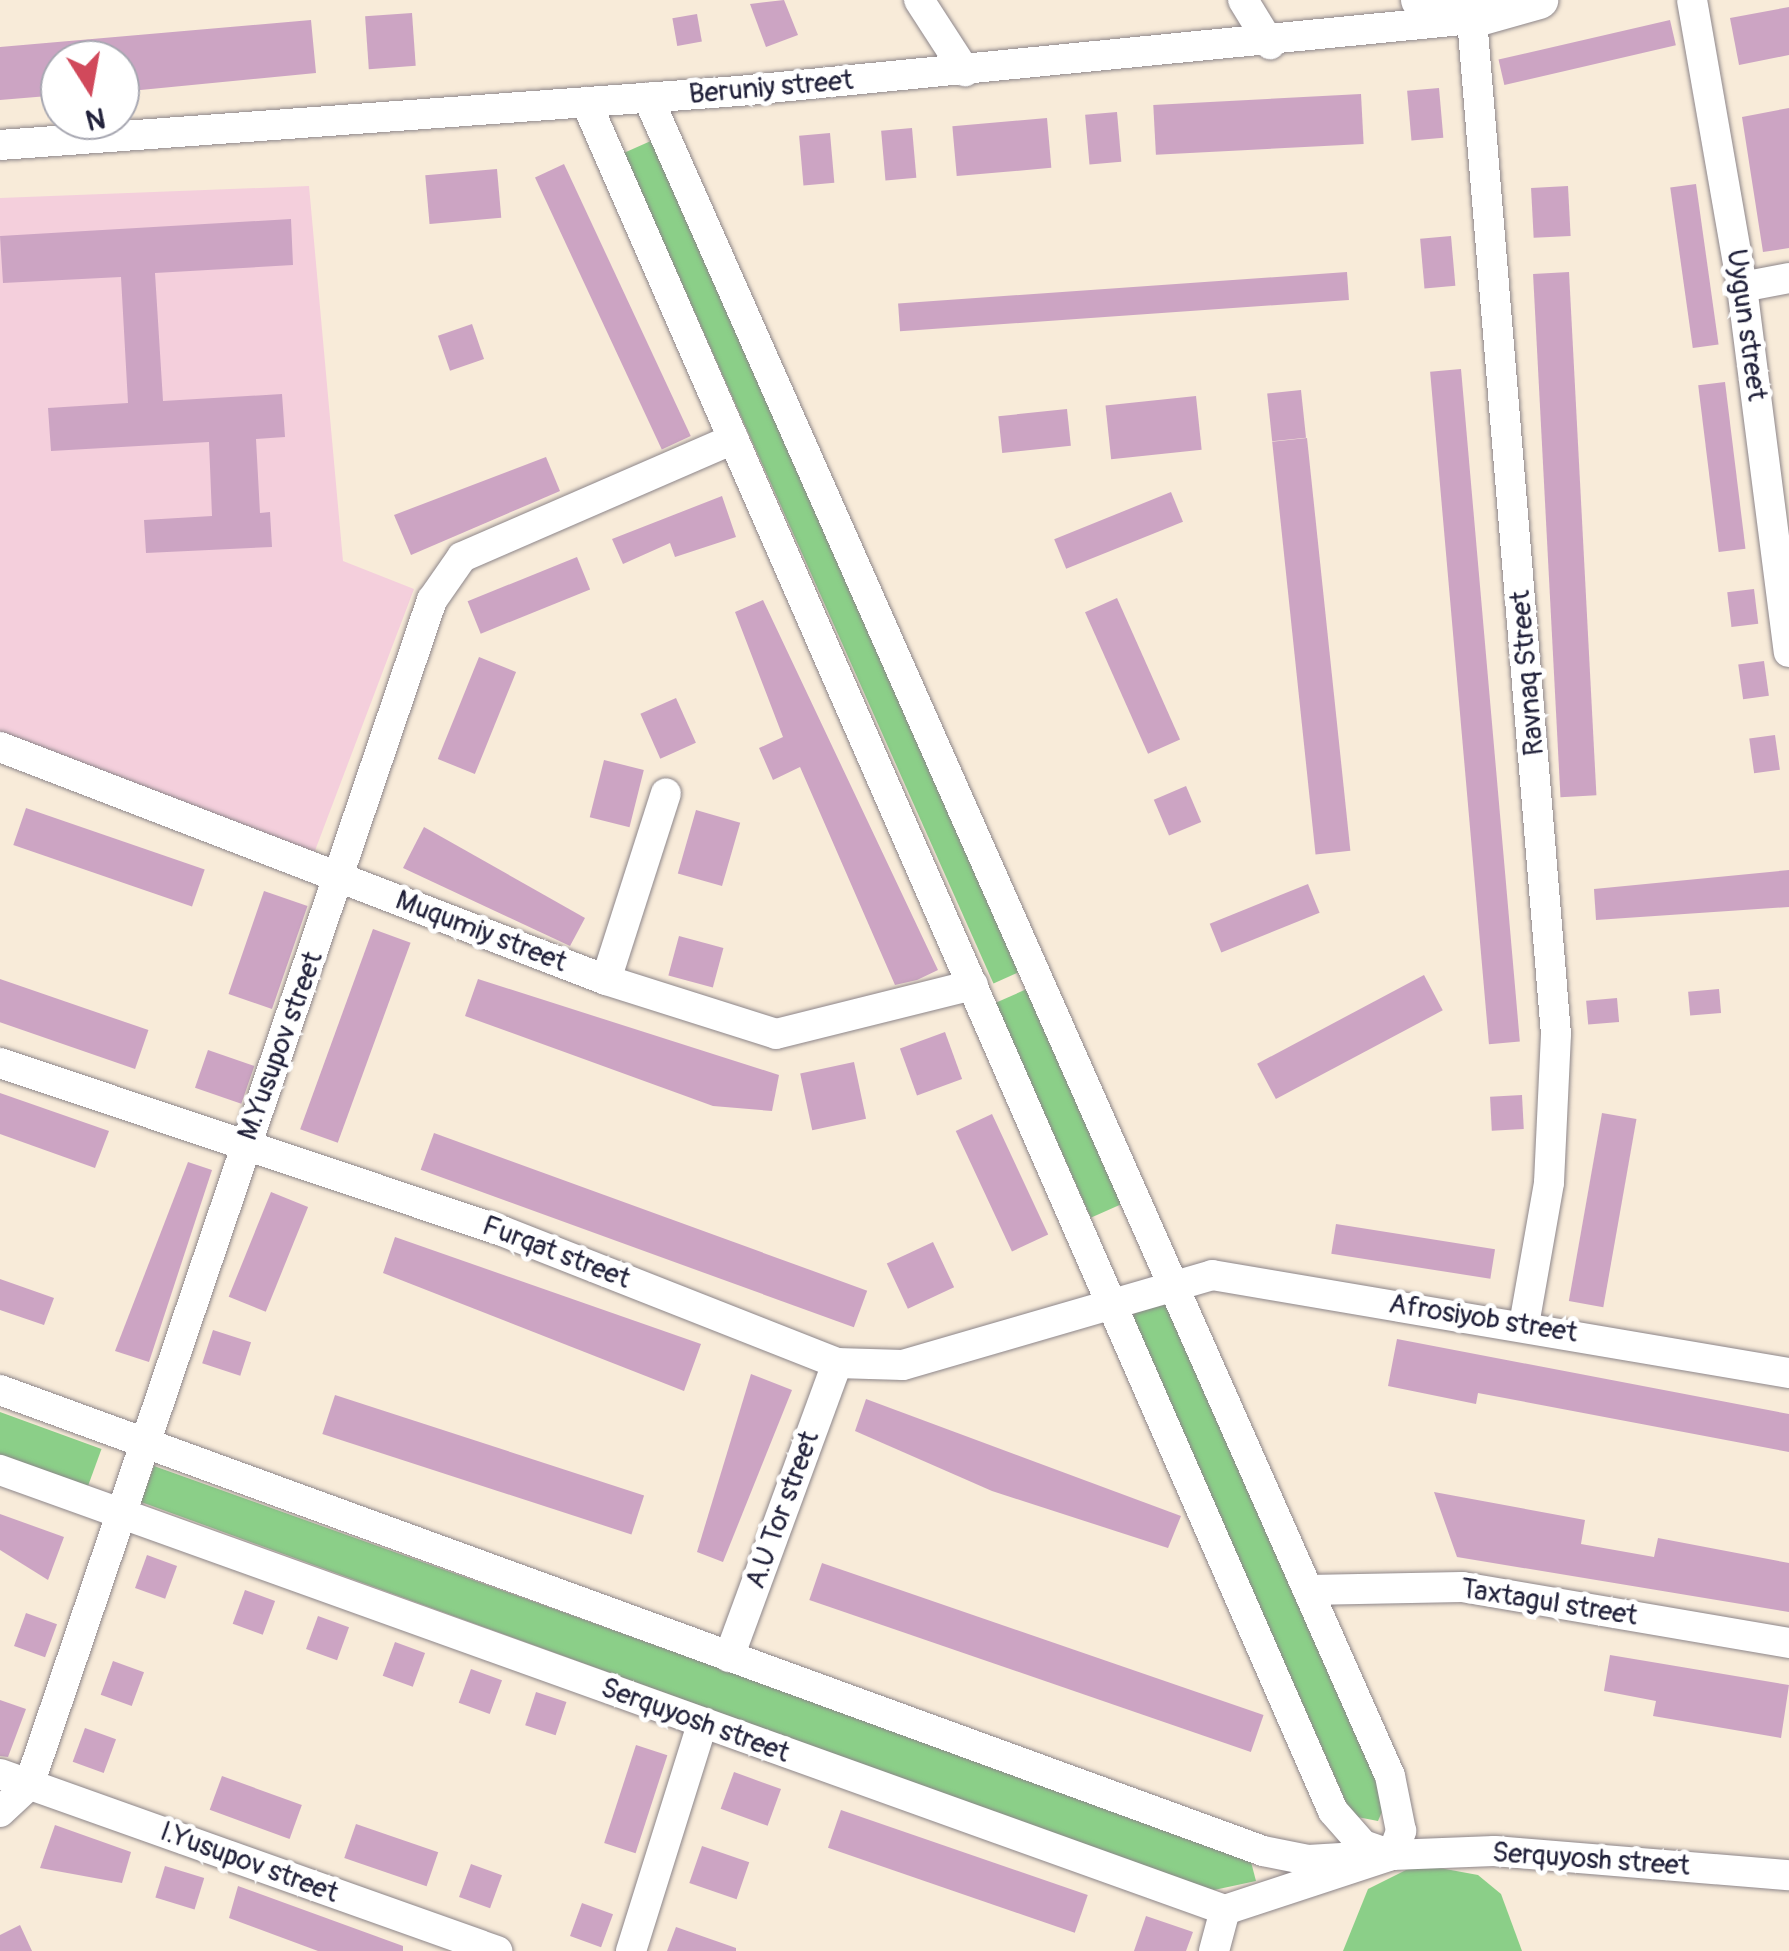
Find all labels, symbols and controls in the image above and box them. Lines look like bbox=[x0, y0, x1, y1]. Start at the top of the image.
north arrow bbox=[40, 40, 140, 140]
street label: Beruniy street bbox=[687, 64, 855, 112]
text: N bbox=[83, 99, 108, 137]
street label: Uygun street bbox=[1719, 247, 1773, 403]
street label: Ravnaq Street bbox=[1504, 589, 1552, 757]
street label: Muqumiy street bbox=[391, 884, 571, 980]
street label: M.Yusupov street bbox=[231, 947, 331, 1145]
street label: Furqat street bbox=[477, 1209, 635, 1297]
street label: Afrosiyob street bbox=[1386, 1288, 1580, 1350]
street label: A.U Tor street bbox=[739, 1427, 827, 1593]
street label: Taxtagul street bbox=[1458, 1572, 1640, 1634]
street label: Serquyosh street bbox=[596, 1671, 794, 1771]
street label: I.Yusupov street bbox=[155, 1815, 343, 1911]
street label: Serquyosh street bbox=[1491, 1836, 1691, 1884]

